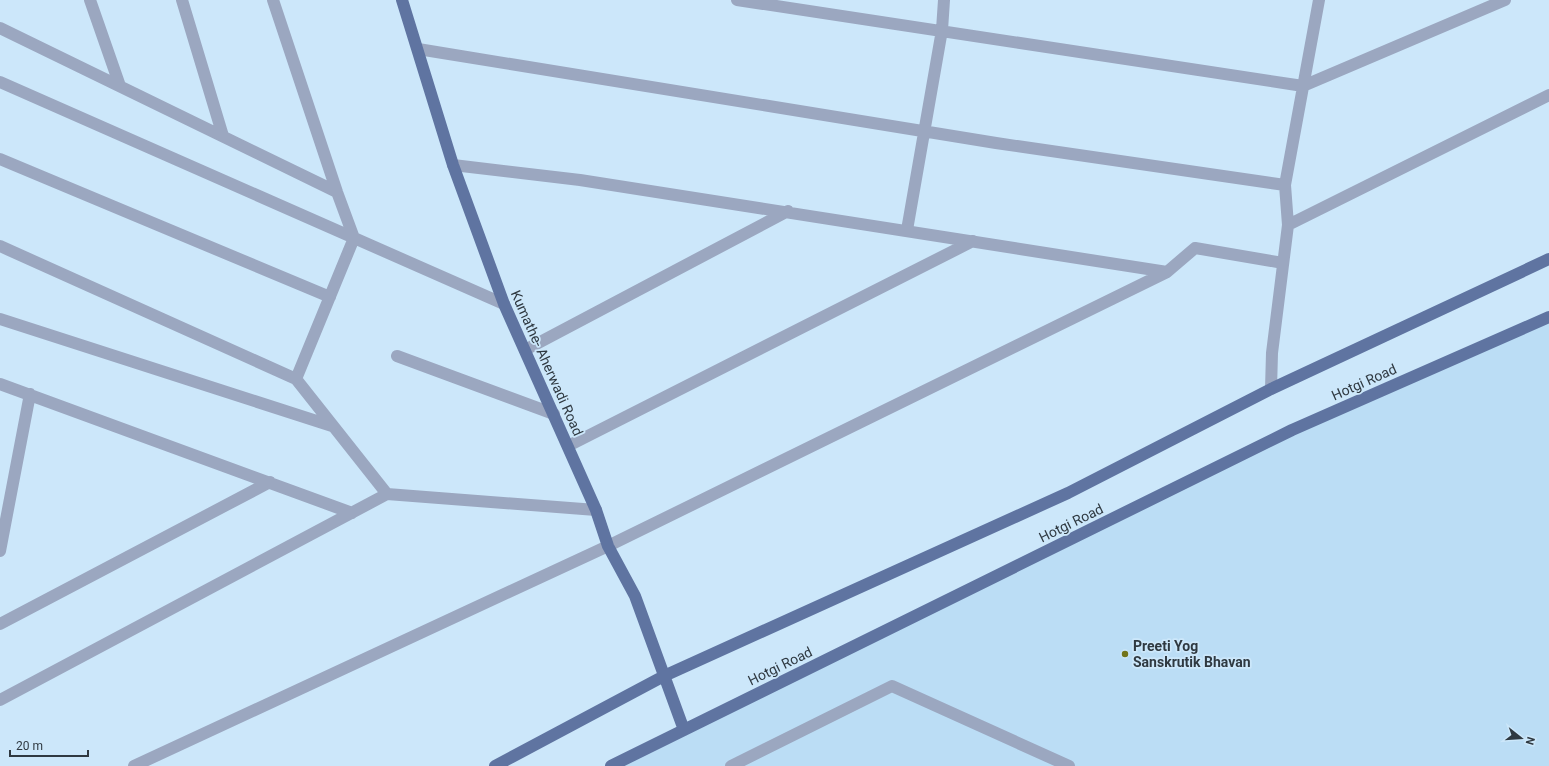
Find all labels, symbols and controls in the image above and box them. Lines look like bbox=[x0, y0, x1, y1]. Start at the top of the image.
street label: Kumathe- Aherwadi Road bbox=[508, 288, 586, 438]
street label: Hotgi Road bbox=[1329, 361, 1399, 403]
street label: Hotgi Road bbox=[1036, 501, 1106, 545]
place label: Preeti Yog Sanskrutik Bhavan bbox=[1133, 638, 1251, 670]
street label: Hotgi Road bbox=[745, 644, 815, 688]
marker: Preeti Yog Sanskrutik Bhavan bbox=[1120, 649, 1130, 659]
north arrow bbox=[1501, 718, 1541, 758]
scale bar bbox=[10, 732, 88, 758]
text: N bbox=[1523, 735, 1537, 747]
text: 20 m bbox=[16, 739, 43, 753]

